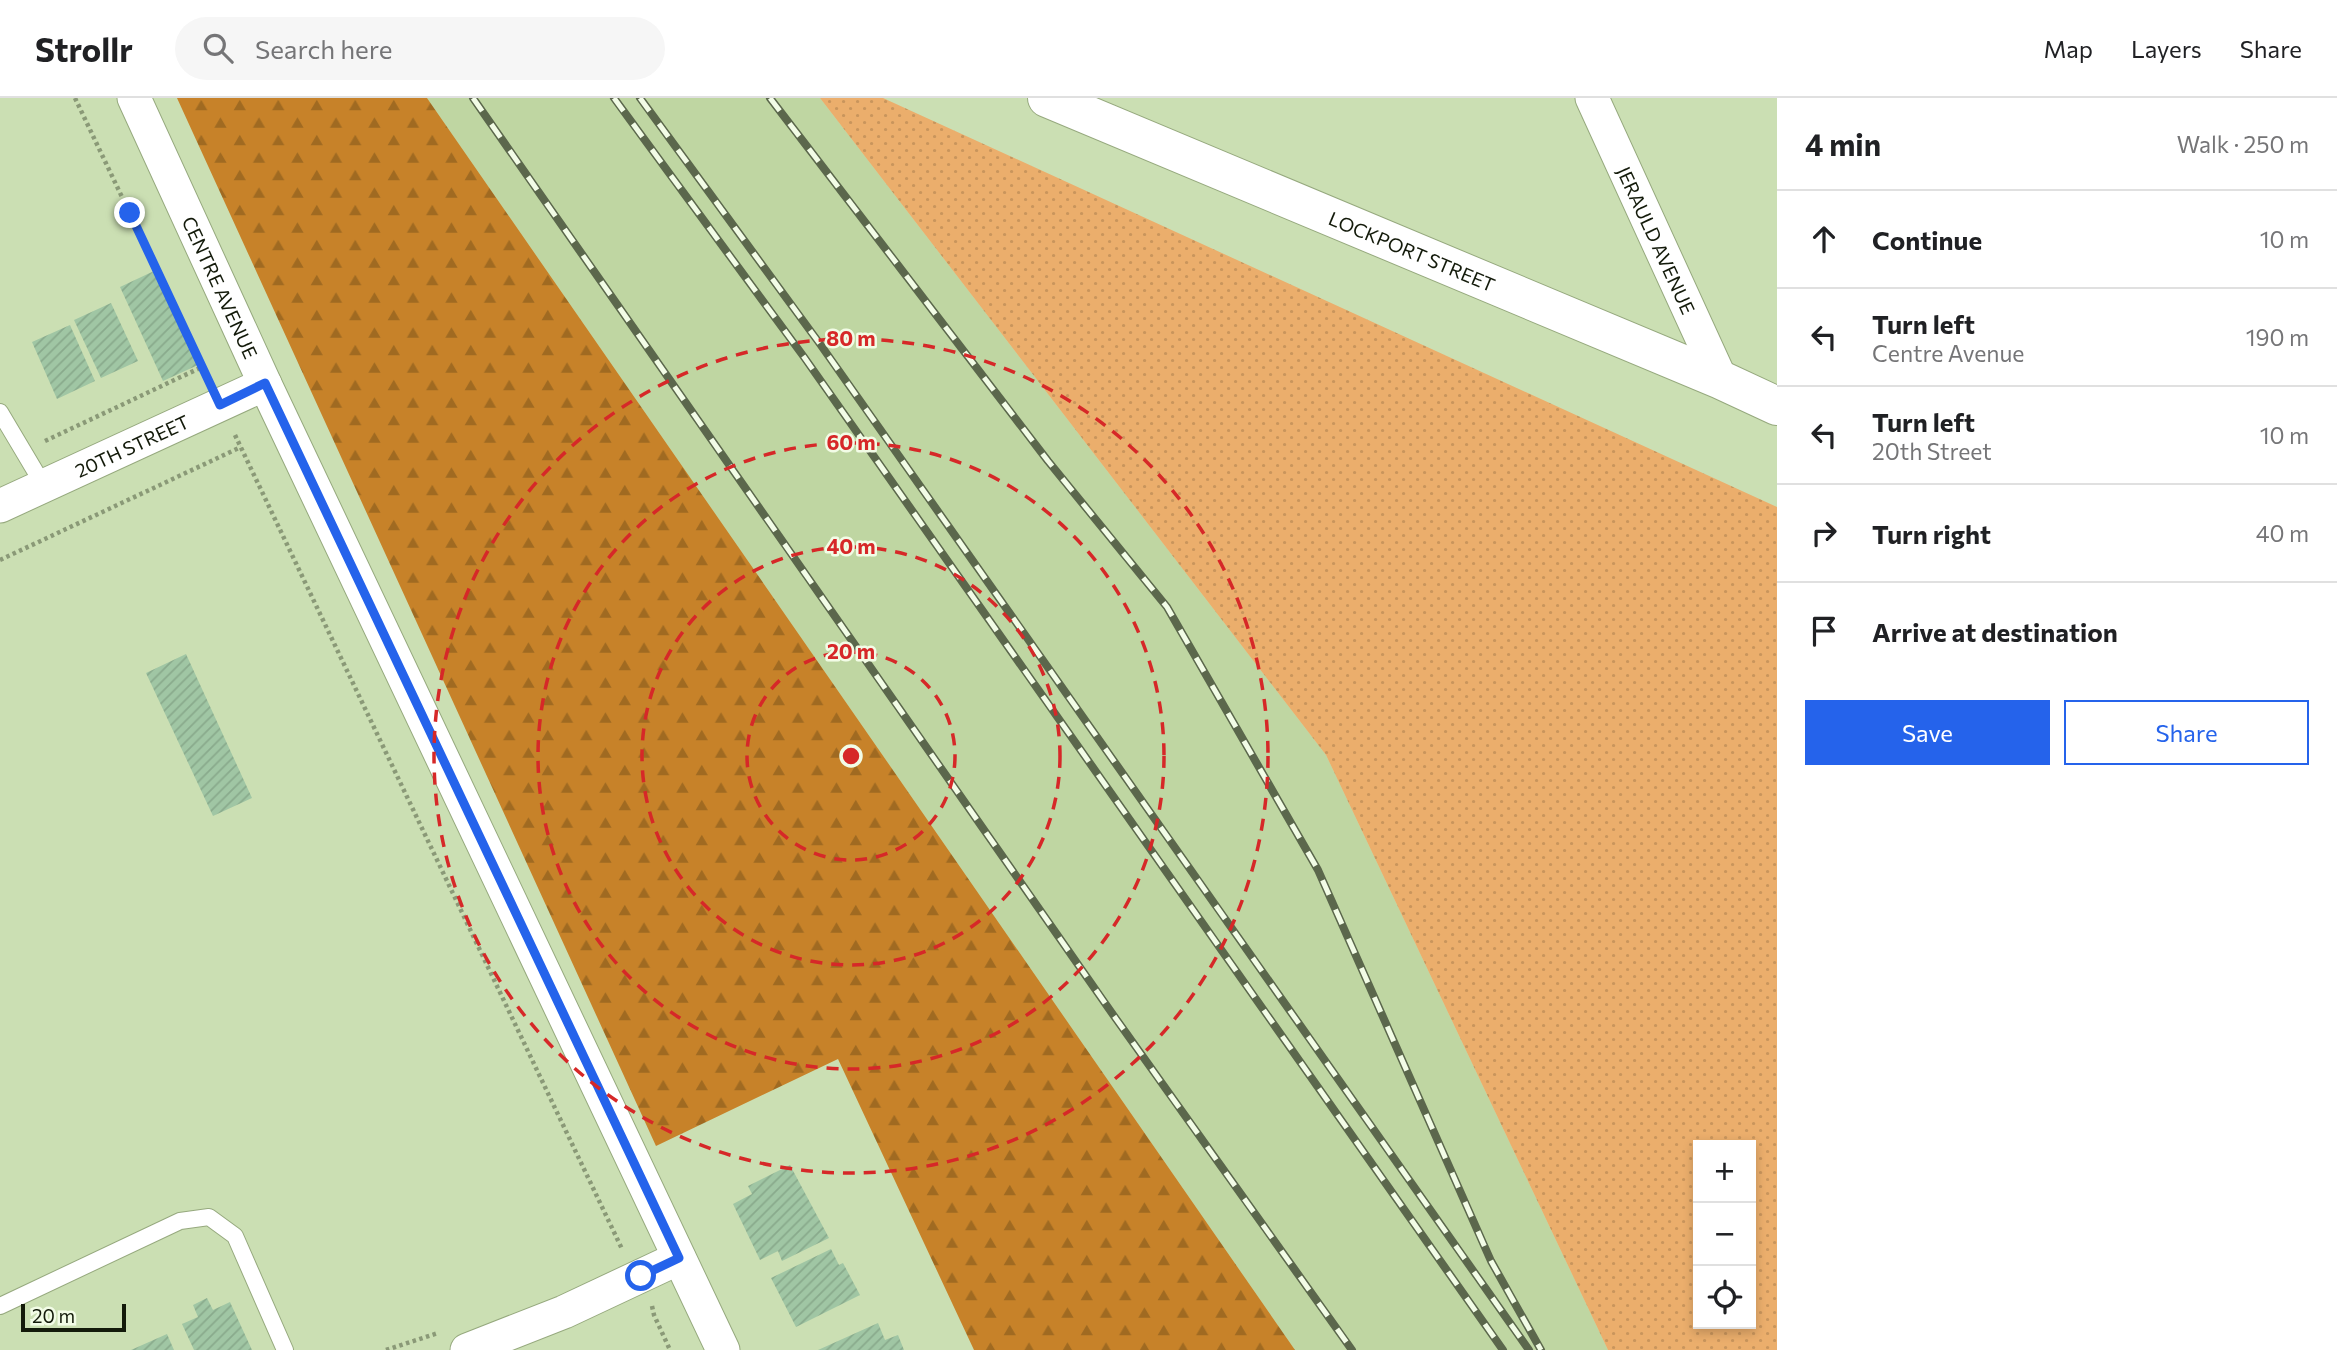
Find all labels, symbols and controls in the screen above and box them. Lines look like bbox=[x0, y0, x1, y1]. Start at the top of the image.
search box bbox=[175, 17, 665, 80]
text: Strollr bbox=[35, 28, 133, 69]
icon: search bbox=[199, 29, 237, 67]
text: Search here bbox=[255, 33, 392, 64]
text: Map bbox=[2044, 34, 2093, 63]
text: Layers bbox=[2131, 34, 2202, 63]
text: Share bbox=[2240, 34, 2302, 63]
text: 4 min bbox=[1805, 125, 1881, 162]
text: Walk · 250 m bbox=[2177, 130, 2309, 158]
street label: JERAULD AVENUE bbox=[1613, 162, 1701, 317]
route end bbox=[114, 197, 145, 228]
street label: LOCKPORT STREET bbox=[1326, 206, 1499, 296]
street label: CENTRE AVENUE bbox=[178, 212, 263, 362]
icon: ahead bbox=[1805, 220, 1843, 258]
text: Continue bbox=[1872, 224, 1982, 255]
text: 10 m bbox=[2260, 225, 2309, 253]
text: Turn left bbox=[1872, 308, 1975, 339]
icon: left bbox=[1805, 318, 1843, 356]
text: 190 m bbox=[2246, 323, 2309, 351]
text: 80 m bbox=[826, 325, 876, 350]
text: Centre Avenue bbox=[1872, 339, 2025, 367]
text: Turn left bbox=[1872, 406, 1975, 437]
street label: 20TH STREET bbox=[71, 409, 192, 482]
icon: left bbox=[1805, 416, 1843, 454]
text: 10 m bbox=[2260, 421, 2309, 449]
text: 60 m bbox=[826, 429, 876, 454]
text: 20th Street bbox=[1872, 437, 1992, 465]
icon: right bbox=[1805, 514, 1843, 552]
text: Turn right bbox=[1872, 518, 1991, 549]
text: 40 m bbox=[2256, 519, 2309, 547]
text: 40 m bbox=[826, 533, 876, 558]
icon: arrive bbox=[1805, 612, 1843, 650]
text: Arrive at destination bbox=[1872, 616, 2118, 647]
text: 20 m bbox=[827, 638, 875, 663]
button: Save bbox=[1805, 700, 2050, 765]
button: Share bbox=[2064, 700, 2309, 765]
centre of rings bbox=[839, 744, 863, 768]
map controls bbox=[1693, 1140, 1756, 1329]
button: + bbox=[1693, 1140, 1756, 1203]
button: − bbox=[1693, 1203, 1756, 1266]
route start bbox=[625, 1260, 656, 1291]
button: locate bbox=[1693, 1266, 1756, 1329]
scale bar bbox=[21, 1301, 126, 1333]
text: 20 m bbox=[32, 1304, 75, 1327]

